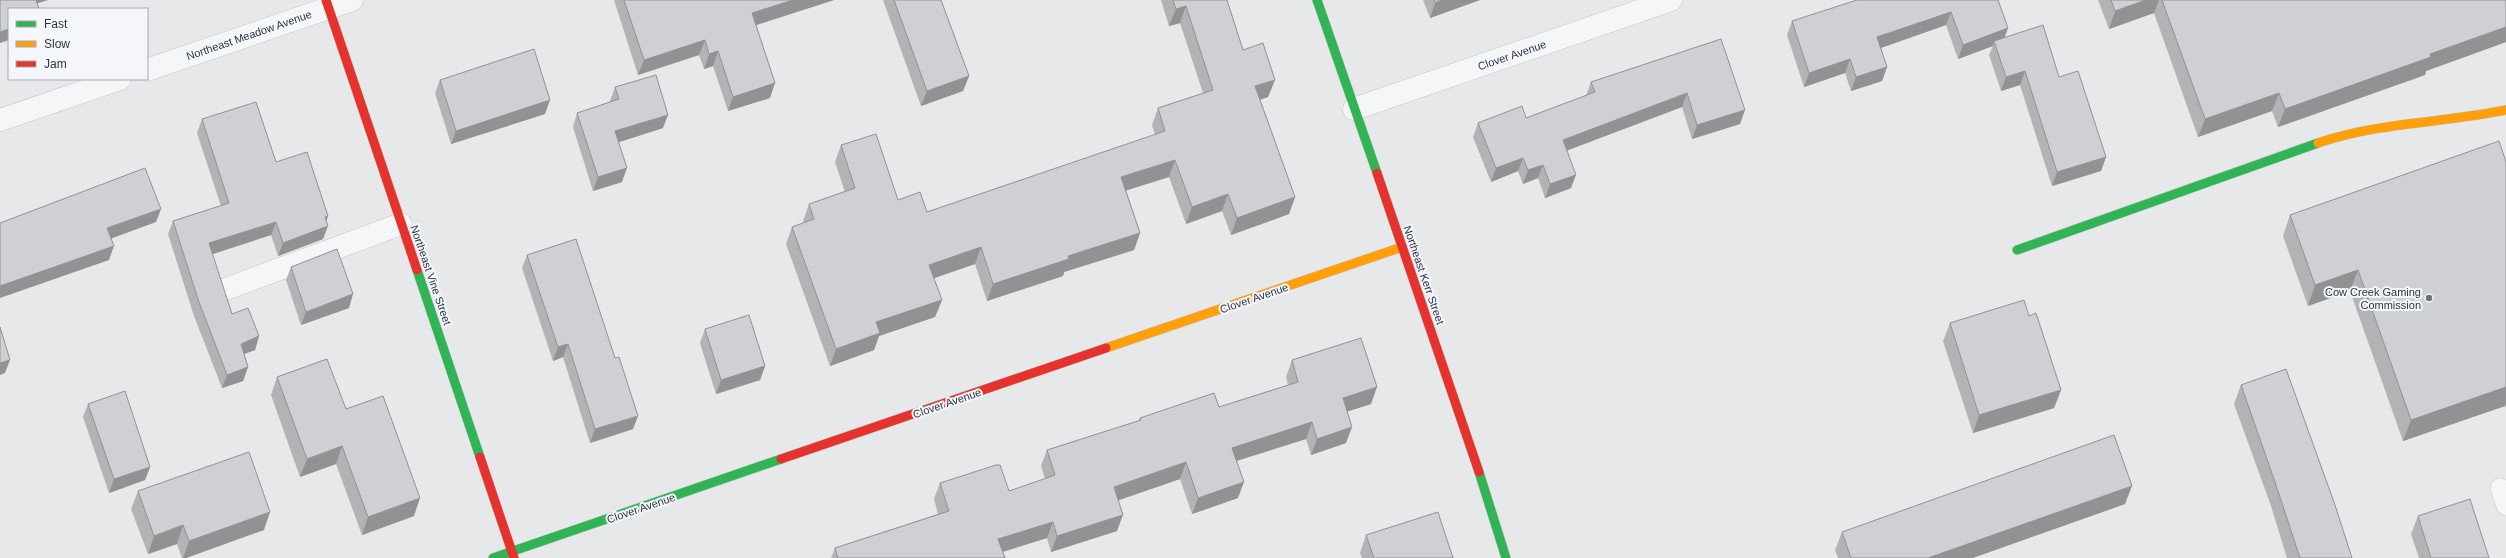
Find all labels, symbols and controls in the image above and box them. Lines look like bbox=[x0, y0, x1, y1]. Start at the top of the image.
legend bbox=[8, 8, 148, 80]
street label: Northeast Meadow Avenue bbox=[185, 8, 313, 62]
text: Fast bbox=[44, 17, 68, 31]
text: Slow bbox=[44, 37, 70, 51]
street label: Clover Avenue bbox=[1476, 38, 1548, 72]
text: Jam bbox=[44, 57, 67, 71]
street label: Northeast Vine Street bbox=[408, 223, 454, 327]
street label: Northeast Kerr Street bbox=[1401, 224, 1447, 326]
street label: Clover Avenue bbox=[1218, 281, 1290, 315]
place label: Cow Creek Gaming Commission bbox=[2325, 286, 2421, 311]
marker: Cow Creek Gaming Commission bbox=[2424, 293, 2434, 303]
street label: Clover Avenue bbox=[911, 386, 983, 420]
street label: Clover Avenue bbox=[605, 491, 677, 525]

